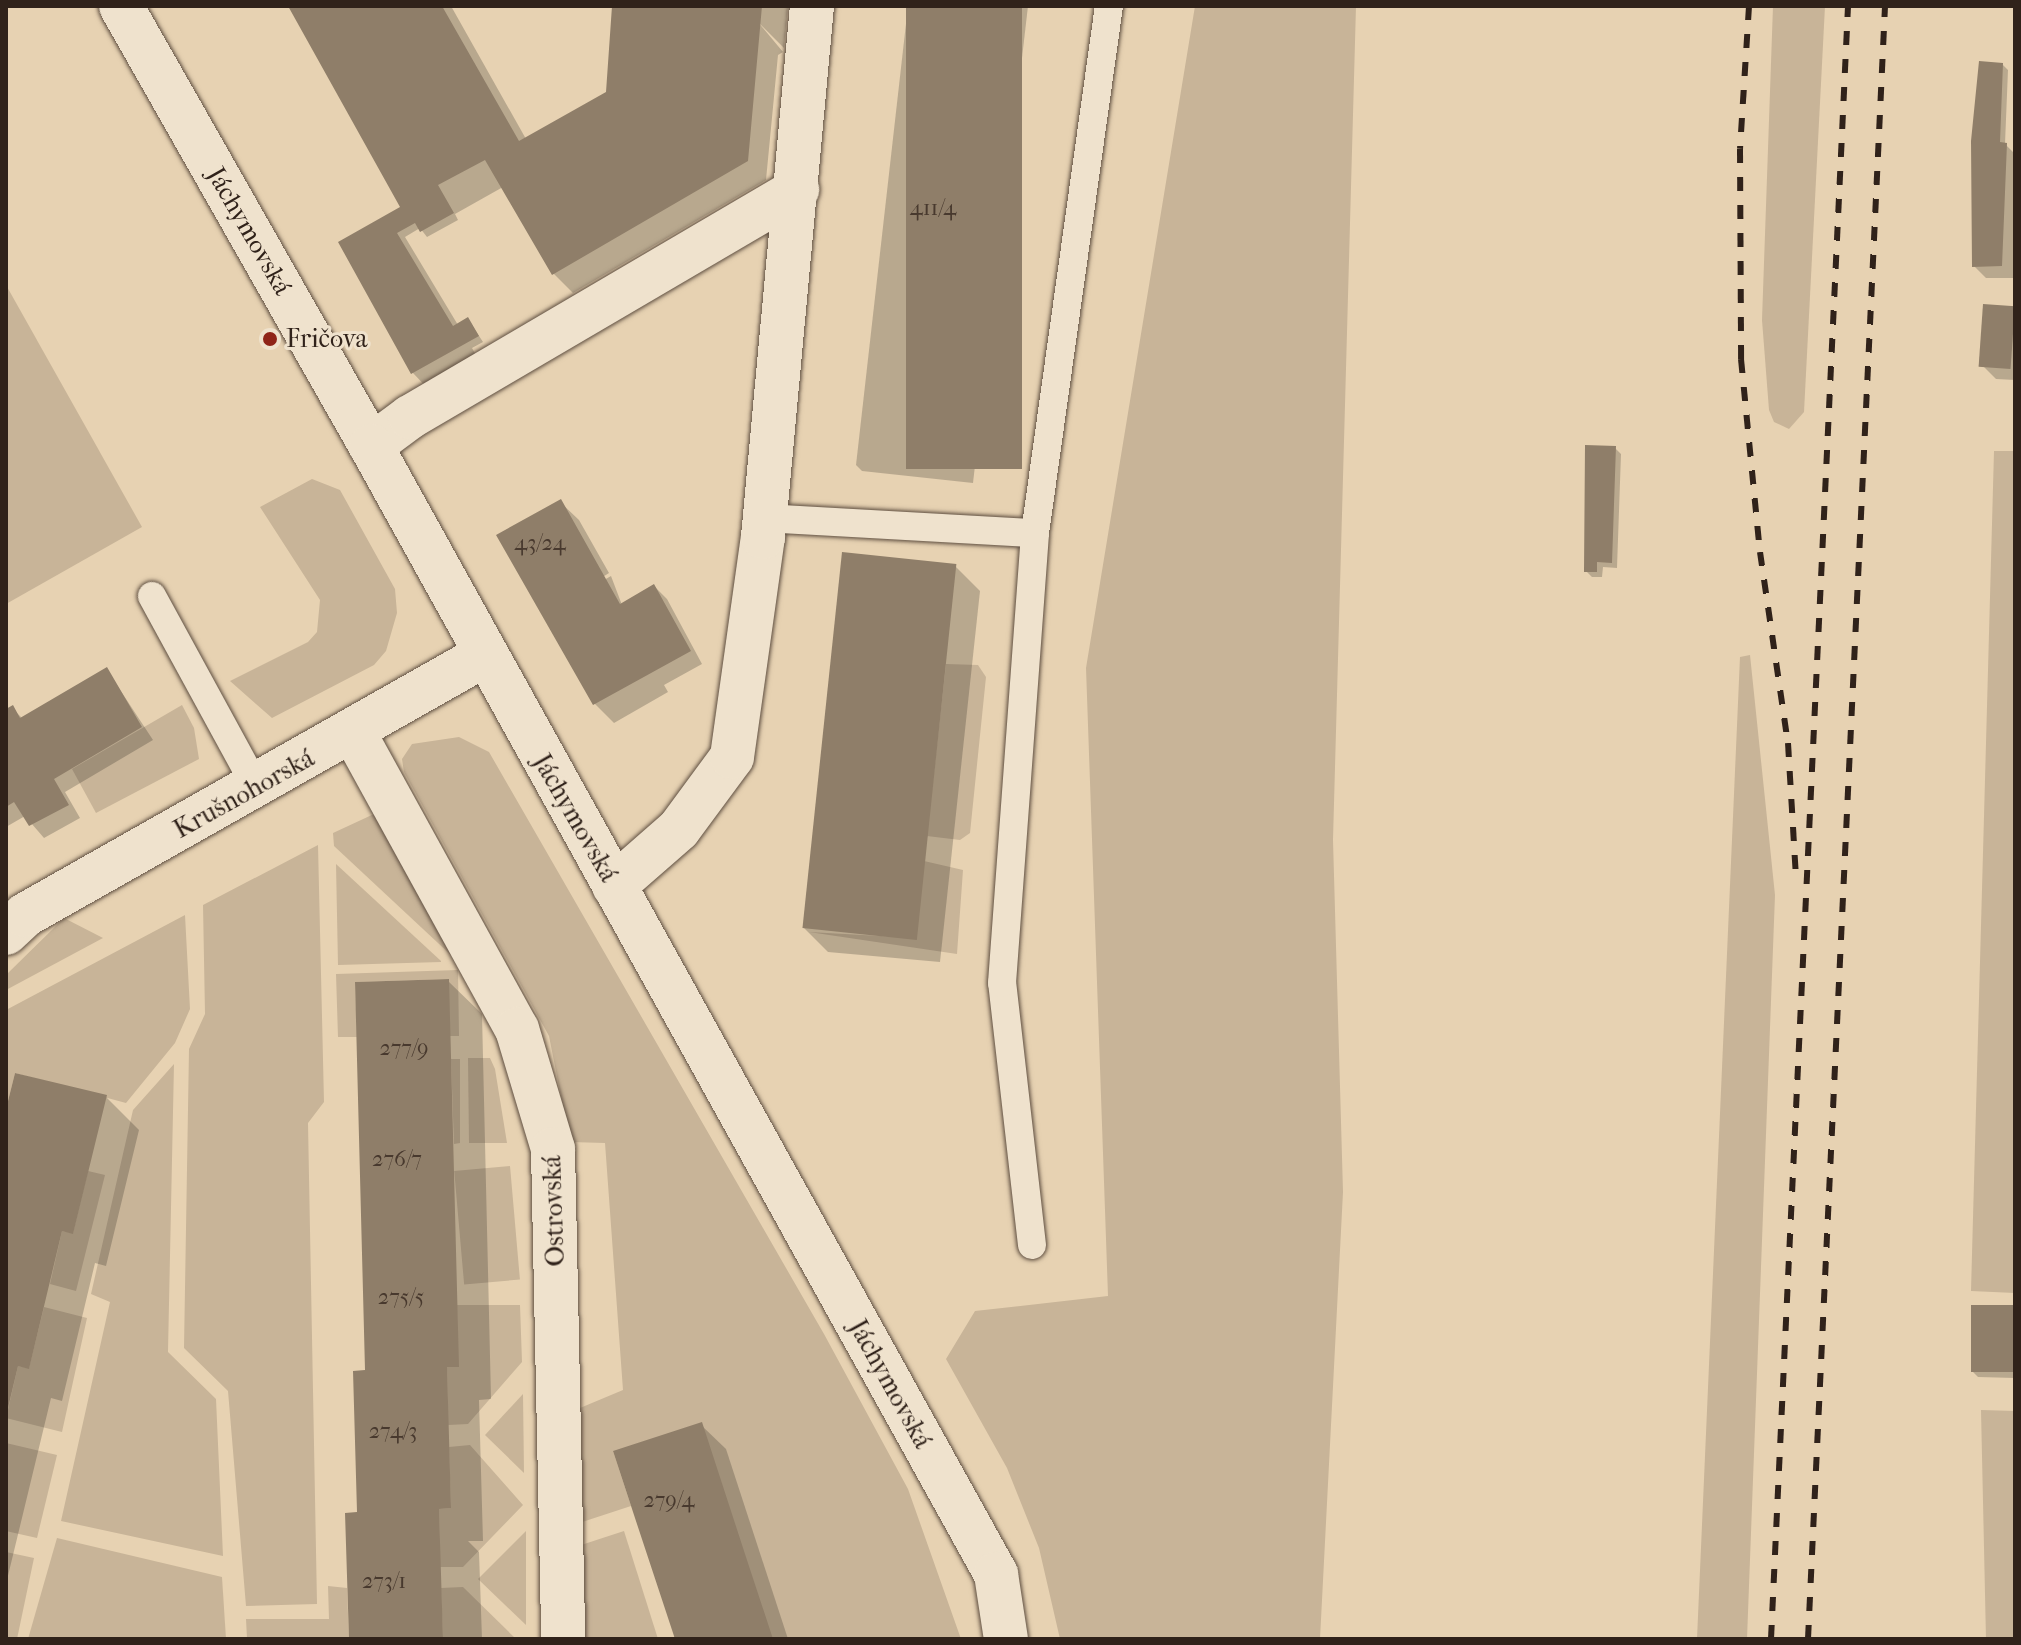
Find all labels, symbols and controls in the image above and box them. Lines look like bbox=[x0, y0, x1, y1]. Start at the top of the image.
street label: Jáchymovská bbox=[200, 162, 298, 300]
house number: 411/4 bbox=[910, 196, 956, 222]
place label: Fričova bbox=[286, 323, 367, 355]
marker: Fričova bbox=[261, 330, 279, 348]
house number: 43/24 bbox=[514, 531, 566, 557]
street label: Krušnohorská bbox=[168, 743, 320, 845]
street label: Jáchymovská bbox=[526, 749, 624, 887]
house number: 277/9 bbox=[379, 1036, 429, 1062]
house number: 276/7 bbox=[372, 1147, 422, 1173]
street label: Ostrovská bbox=[536, 1155, 572, 1267]
house number: 275/5 bbox=[378, 1285, 424, 1311]
street label: Jáchymovská bbox=[842, 1314, 938, 1454]
house number: 274/3 bbox=[369, 1419, 417, 1445]
house number: 279/4 bbox=[643, 1488, 695, 1514]
house number: 273/1 bbox=[362, 1569, 406, 1595]

